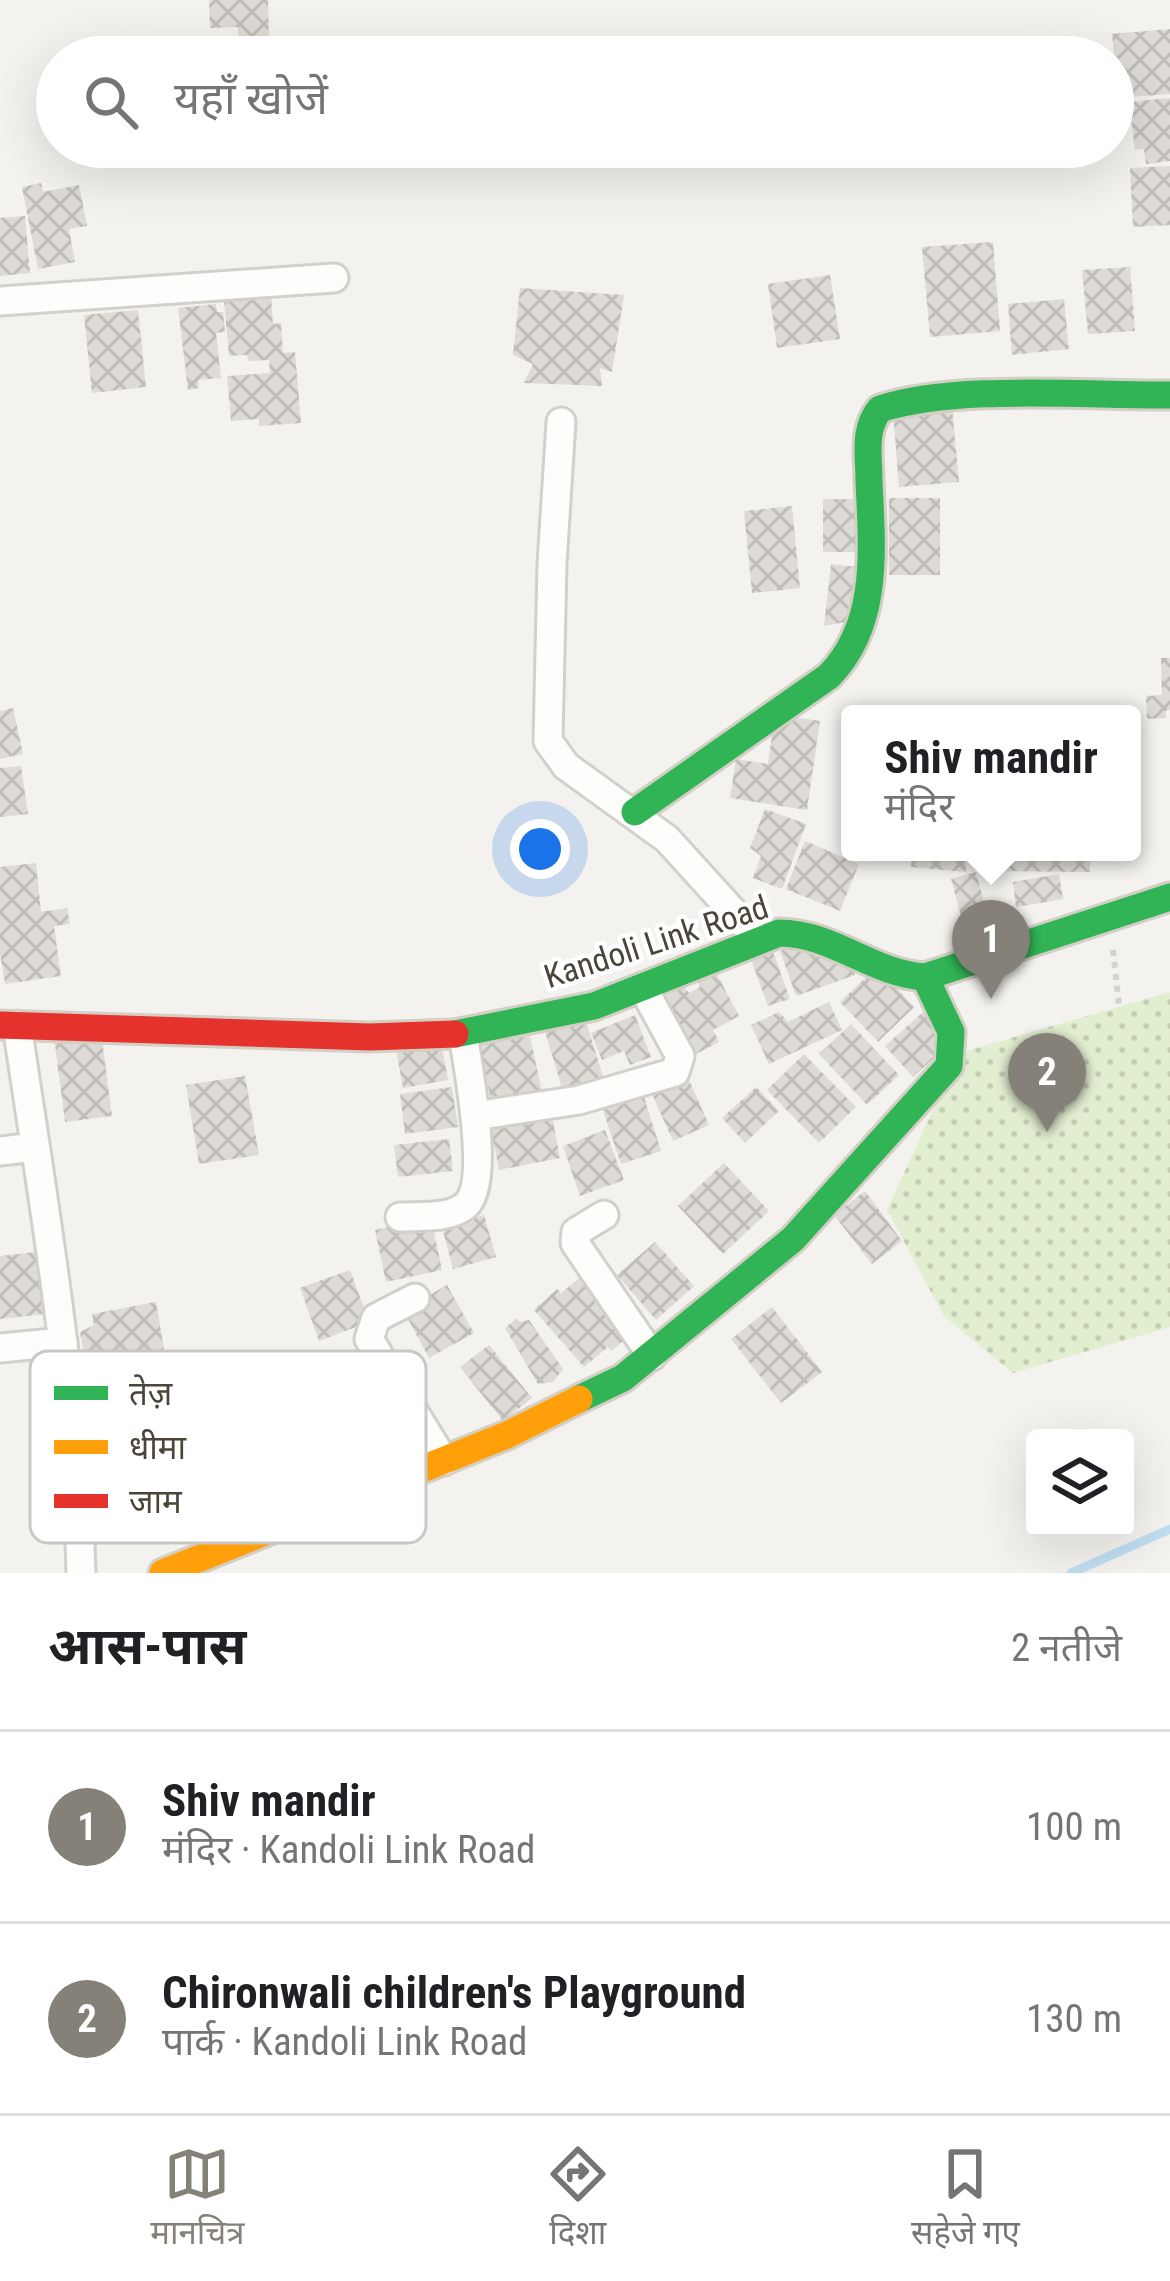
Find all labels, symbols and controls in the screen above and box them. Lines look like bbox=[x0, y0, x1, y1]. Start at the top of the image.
search box bbox=[36, 36, 1134, 168]
icon: search bbox=[78, 69, 144, 135]
text: यहाँ खोजें bbox=[174, 72, 328, 125]
popup bbox=[841, 705, 1141, 861]
text: Shiv mandir bbox=[884, 731, 1098, 784]
text: मंदिर bbox=[884, 784, 954, 830]
your location bbox=[510, 819, 570, 879]
street label: Kandoli Link Road bbox=[539, 887, 773, 996]
pin: 1 bbox=[952, 900, 1030, 999]
pin: 2 bbox=[1008, 1033, 1086, 1132]
legend bbox=[30, 1351, 426, 1543]
text: तेज़ bbox=[129, 1374, 173, 1413]
text: धीमा bbox=[129, 1428, 188, 1467]
map controls bbox=[1026, 1429, 1134, 1537]
button: layers bbox=[1026, 1429, 1134, 1537]
text: जाम bbox=[129, 1482, 183, 1521]
text: आस-पास bbox=[48, 1617, 246, 1676]
text: 2 नतीजे bbox=[1011, 1625, 1122, 1671]
text: Shiv mandir bbox=[162, 1774, 376, 1827]
text: 1 bbox=[77, 1804, 97, 1850]
text: 100 m bbox=[1026, 1804, 1122, 1850]
text: मंदिर · Kandoli Link Road bbox=[162, 1827, 535, 1873]
text: Chironwali children's Playground bbox=[162, 1966, 746, 2019]
text: 2 bbox=[77, 1996, 97, 2042]
text: 130 m bbox=[1026, 1996, 1122, 2042]
text: पार्क · Kandoli Link Road bbox=[162, 2019, 527, 2065]
tab: मानचित्र bbox=[150, 2141, 244, 2257]
tab: दिशा bbox=[545, 2141, 611, 2257]
tab: सहेजे गए bbox=[911, 2141, 1020, 2257]

